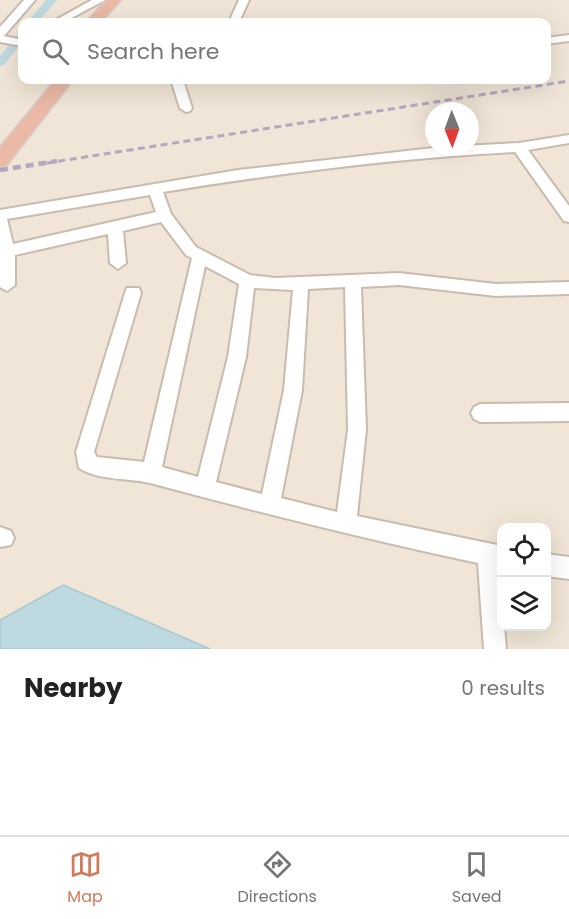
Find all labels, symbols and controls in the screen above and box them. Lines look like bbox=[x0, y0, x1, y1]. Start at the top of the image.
search box bbox=[18, 18, 551, 84]
icon: search bbox=[39, 35, 72, 68]
text: Search here bbox=[87, 36, 220, 67]
north arrow bbox=[425, 102, 479, 156]
map controls bbox=[497, 523, 551, 631]
button: locate bbox=[497, 523, 551, 577]
button: layers bbox=[497, 577, 551, 631]
text: Nearby bbox=[24, 670, 122, 706]
text: 0 results bbox=[461, 674, 545, 702]
tab: Map bbox=[67, 848, 103, 909]
tab: Directions bbox=[238, 848, 317, 909]
tab: Saved bbox=[452, 848, 502, 909]

